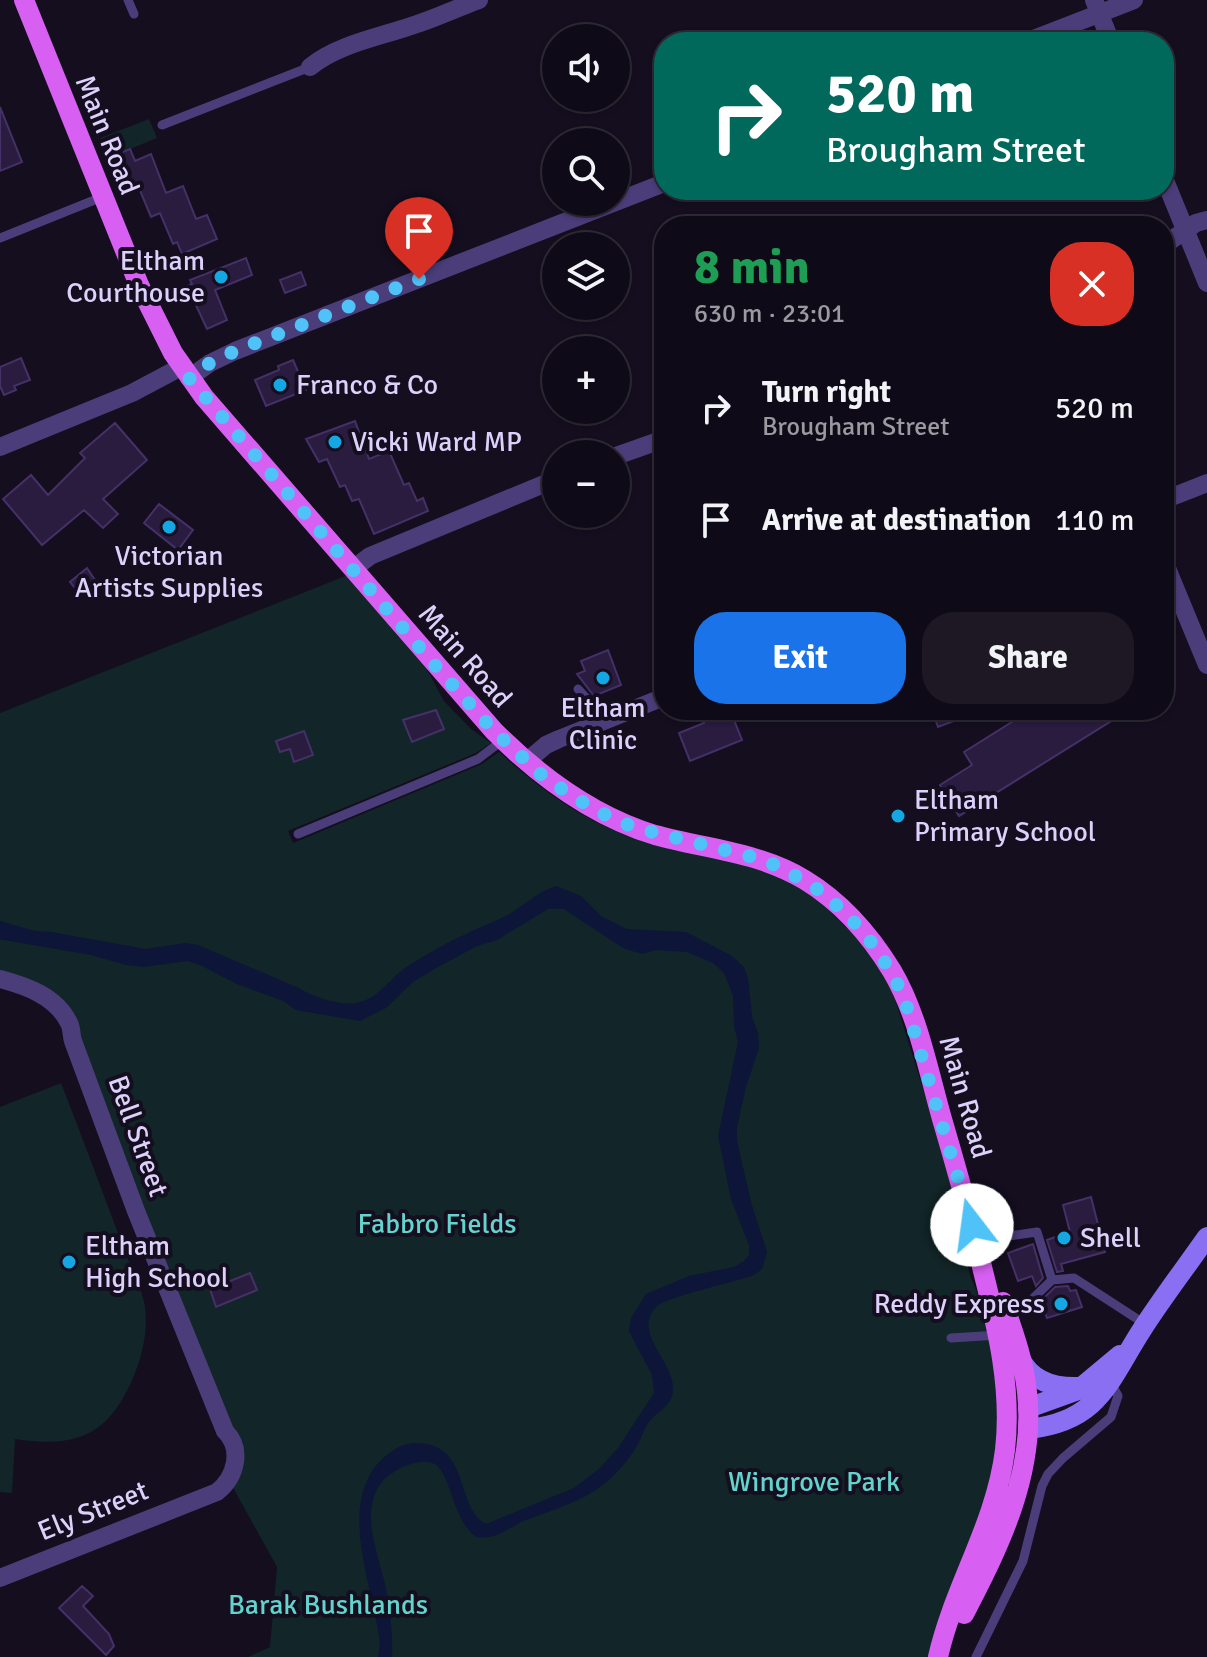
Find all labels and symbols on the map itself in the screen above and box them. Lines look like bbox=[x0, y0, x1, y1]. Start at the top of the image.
street label: Main Road bbox=[68, 70, 146, 200]
pin bbox=[385, 197, 453, 279]
place label: Eltham Courthouse bbox=[66, 244, 205, 310]
marker: Eltham Courthouse bbox=[212, 268, 230, 286]
place label: Franco & Co bbox=[296, 368, 438, 402]
marker: Franco & Co bbox=[271, 376, 289, 394]
place label: Vicki Ward MP bbox=[351, 425, 522, 459]
marker: Vicki Ward MP bbox=[326, 433, 344, 451]
marker: Victorian Artists Supplies bbox=[160, 518, 178, 536]
place label: Victorian Artists Supplies bbox=[75, 539, 263, 605]
street label: Main Road bbox=[411, 597, 519, 715]
marker: Eltham Clinic bbox=[594, 669, 612, 687]
place label: Eltham Clinic bbox=[560, 691, 646, 757]
place label: Eltham Primary School bbox=[914, 783, 1096, 849]
marker: Eltham Primary School bbox=[889, 807, 907, 825]
street label: Main Road bbox=[931, 1032, 999, 1162]
street label: Bell Street bbox=[100, 1071, 176, 1201]
position arrow bbox=[930, 1183, 1014, 1267]
park label: Fabbro Fields bbox=[357, 1207, 517, 1241]
place label: Shell bbox=[1080, 1221, 1141, 1255]
place label: Eltham High School bbox=[85, 1229, 229, 1295]
marker: Shell bbox=[1055, 1229, 1073, 1247]
marker: Eltham High School bbox=[60, 1253, 78, 1271]
place label: Reddy Express bbox=[874, 1287, 1045, 1321]
marker: Reddy Express bbox=[1052, 1295, 1070, 1313]
park label: Wingrove Park bbox=[728, 1465, 900, 1499]
street label: Ely Street bbox=[33, 1473, 153, 1548]
park label: Barak Bushlands bbox=[228, 1588, 428, 1622]

